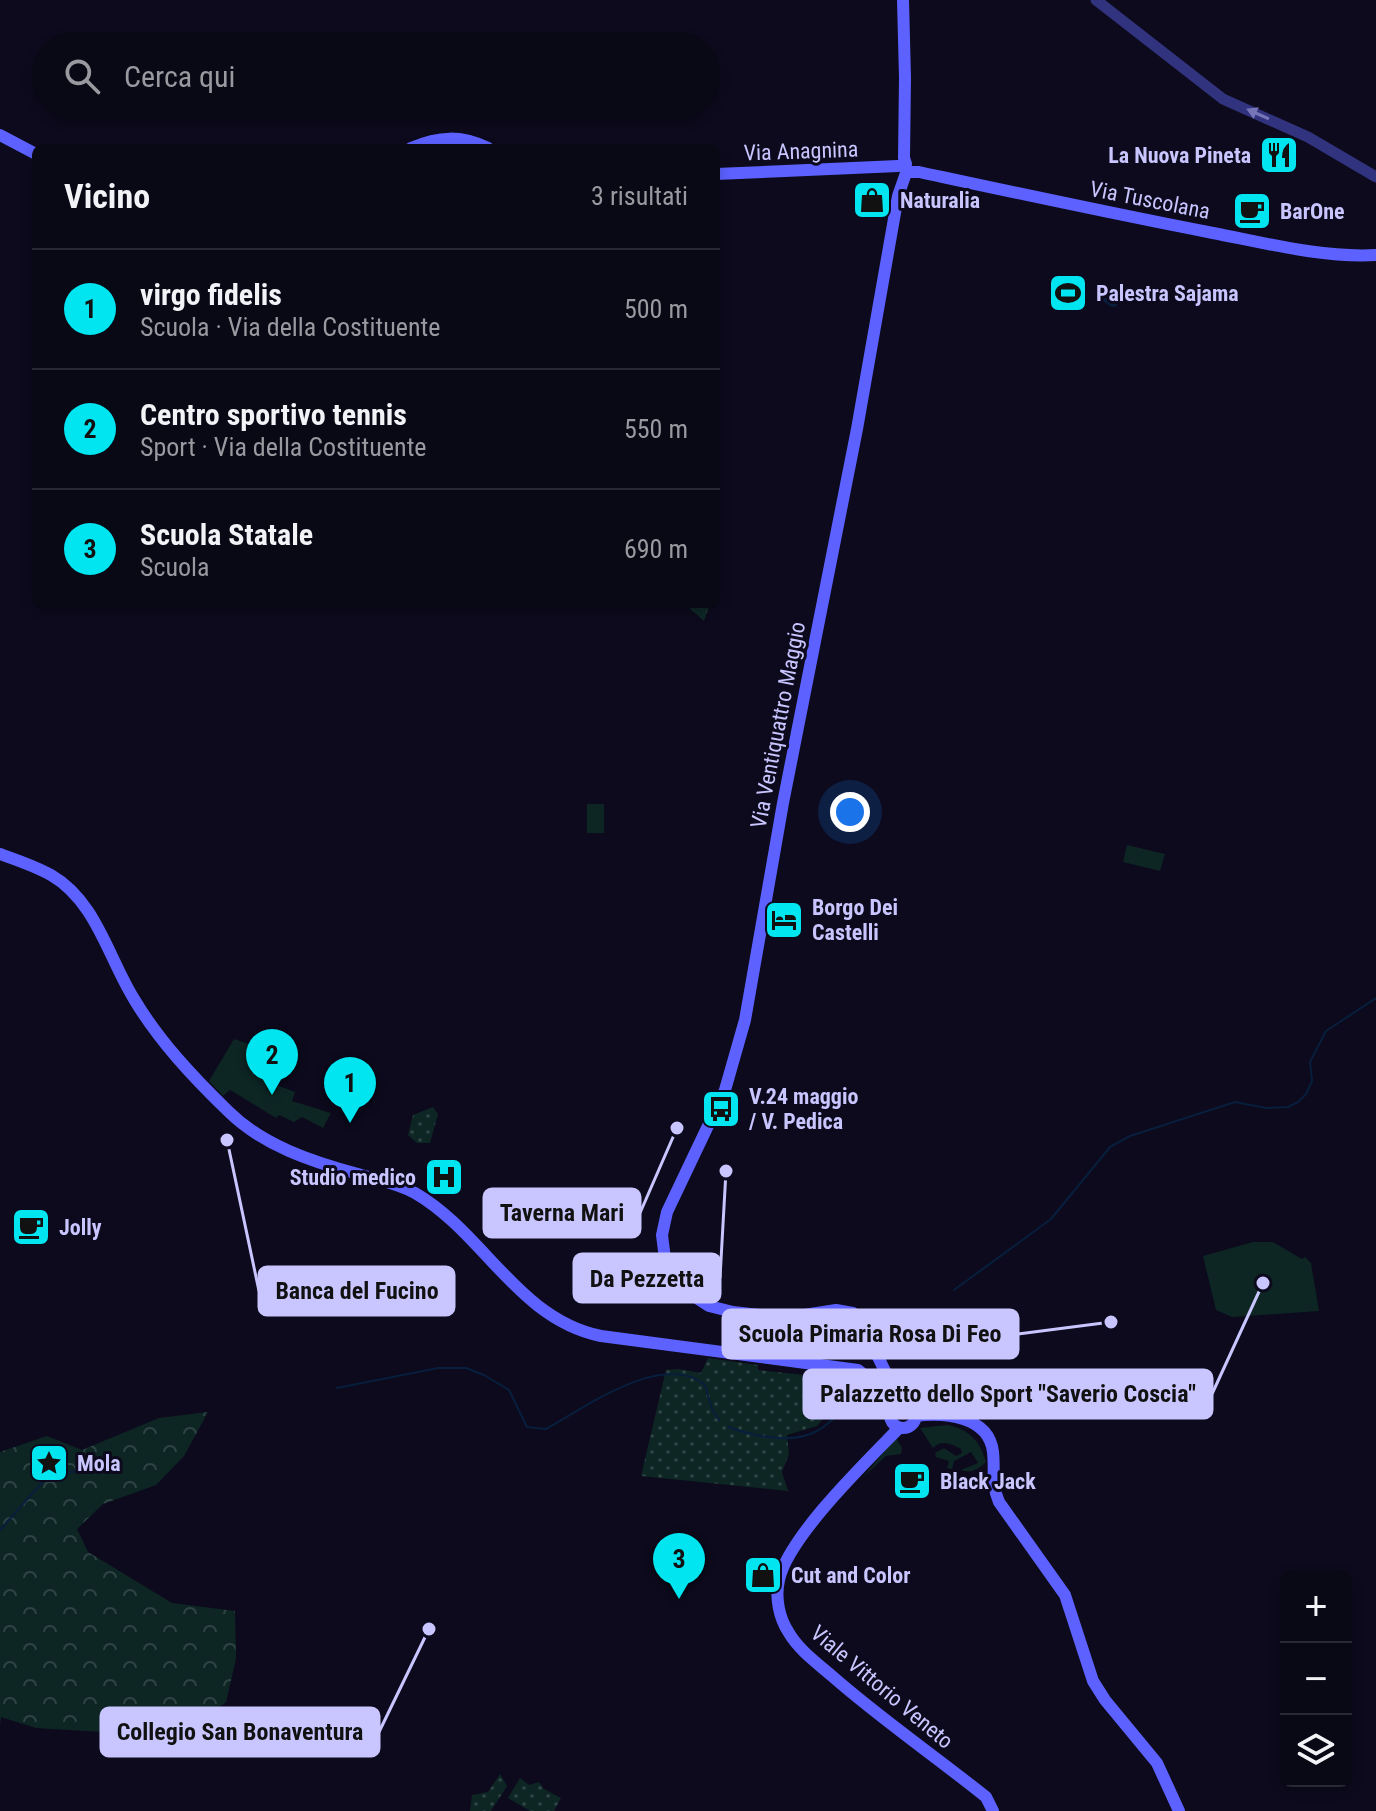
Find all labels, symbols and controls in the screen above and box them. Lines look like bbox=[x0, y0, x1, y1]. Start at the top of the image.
search box bbox=[32, 32, 720, 120]
icon: search bbox=[60, 54, 104, 98]
text: Cerca qui bbox=[124, 59, 235, 94]
one-way arrow bbox=[1246, 108, 1270, 121]
restaurant icon: La Nuova Pineta bbox=[1258, 134, 1300, 176]
street label: Via Anagnina bbox=[743, 137, 859, 165]
place label: La Nuova Pineta bbox=[1108, 143, 1251, 168]
text: Vicino bbox=[64, 176, 150, 216]
street label: Via Tuscolana bbox=[1088, 176, 1212, 224]
shop icon: Naturalia bbox=[851, 179, 893, 221]
text: 3 risultati bbox=[591, 181, 688, 211]
place label: Naturalia bbox=[900, 188, 980, 213]
cafe icon: BarOne bbox=[1231, 190, 1273, 232]
place label: BarOne bbox=[1280, 199, 1345, 224]
sports icon: Palestra Sajama bbox=[1047, 272, 1089, 314]
text: virgo fidelis bbox=[140, 277, 282, 312]
place label: Palestra Sajama bbox=[1096, 281, 1239, 306]
text: 1 bbox=[83, 294, 97, 324]
text: 500 m bbox=[624, 294, 688, 324]
text: Scuola · Via della Costituente bbox=[140, 312, 440, 342]
text: Centro sportivo tennis bbox=[140, 397, 407, 432]
text: 2 bbox=[83, 414, 97, 444]
text: 550 m bbox=[624, 414, 688, 444]
text: Sport · Via della Costituente bbox=[140, 432, 427, 462]
text: Scuola Statale bbox=[140, 517, 313, 552]
text: 3 bbox=[83, 534, 97, 564]
text: 690 m bbox=[624, 534, 688, 564]
text: Scuola bbox=[140, 552, 210, 582]
street label: Via Ventiquattro Maggio bbox=[746, 619, 810, 831]
your location bbox=[830, 792, 870, 832]
place label: Borgo Dei Castelli bbox=[812, 895, 898, 945]
hotel icon: Borgo Dei Castelli bbox=[763, 899, 805, 941]
pin: 2 bbox=[246, 1029, 298, 1095]
pin: 1 bbox=[324, 1057, 376, 1123]
place label: V.24 maggio / V. Pedica bbox=[748, 1084, 858, 1134]
bus stop icon: V.24 maggio / V. Pedica bbox=[700, 1088, 742, 1130]
hospital icon: Studio medico bbox=[423, 1156, 465, 1198]
place label: Studio medico bbox=[290, 1165, 416, 1190]
callout: Taverna Mari bbox=[484, 1189, 640, 1237]
text: Taverna Mari bbox=[500, 1199, 624, 1227]
cafe icon: Jolly bbox=[10, 1206, 52, 1248]
place label: Jolly bbox=[59, 1215, 102, 1240]
callout: Da Pezzetta bbox=[574, 1254, 720, 1302]
text: Da Pezzetta bbox=[590, 1265, 704, 1293]
callout: Banca del Fucino bbox=[259, 1267, 454, 1315]
text: Banca del Fucino bbox=[275, 1277, 439, 1305]
callout: Scuola Pimaria Rosa Di Feo bbox=[723, 1310, 1018, 1358]
text: Scuola Pimaria Rosa Di Feo bbox=[739, 1320, 1002, 1348]
callout: Palazzetto dello Sport "Saverio Coscia" bbox=[804, 1370, 1212, 1418]
text: Palazzetto dello Sport "Saverio Coscia" bbox=[820, 1380, 1196, 1408]
place icon: Mola bbox=[28, 1442, 70, 1484]
place label: Mola bbox=[77, 1451, 121, 1476]
cafe icon: Black Jack bbox=[891, 1460, 933, 1502]
place label: Black Jack bbox=[940, 1469, 1036, 1494]
pin: 3 bbox=[653, 1533, 705, 1599]
shop icon: Cut and Color bbox=[742, 1554, 784, 1596]
place label: Cut and Color bbox=[791, 1563, 911, 1588]
map controls bbox=[1280, 1571, 1352, 1787]
button: + bbox=[1280, 1571, 1352, 1643]
street label: Viale Vittorio Veneto bbox=[806, 1620, 958, 1754]
button: − bbox=[1280, 1643, 1352, 1715]
callout: Collegio San Bonaventura bbox=[101, 1708, 379, 1756]
button: layers bbox=[1280, 1715, 1352, 1787]
text: Collegio San Bonaventura bbox=[117, 1718, 363, 1746]

